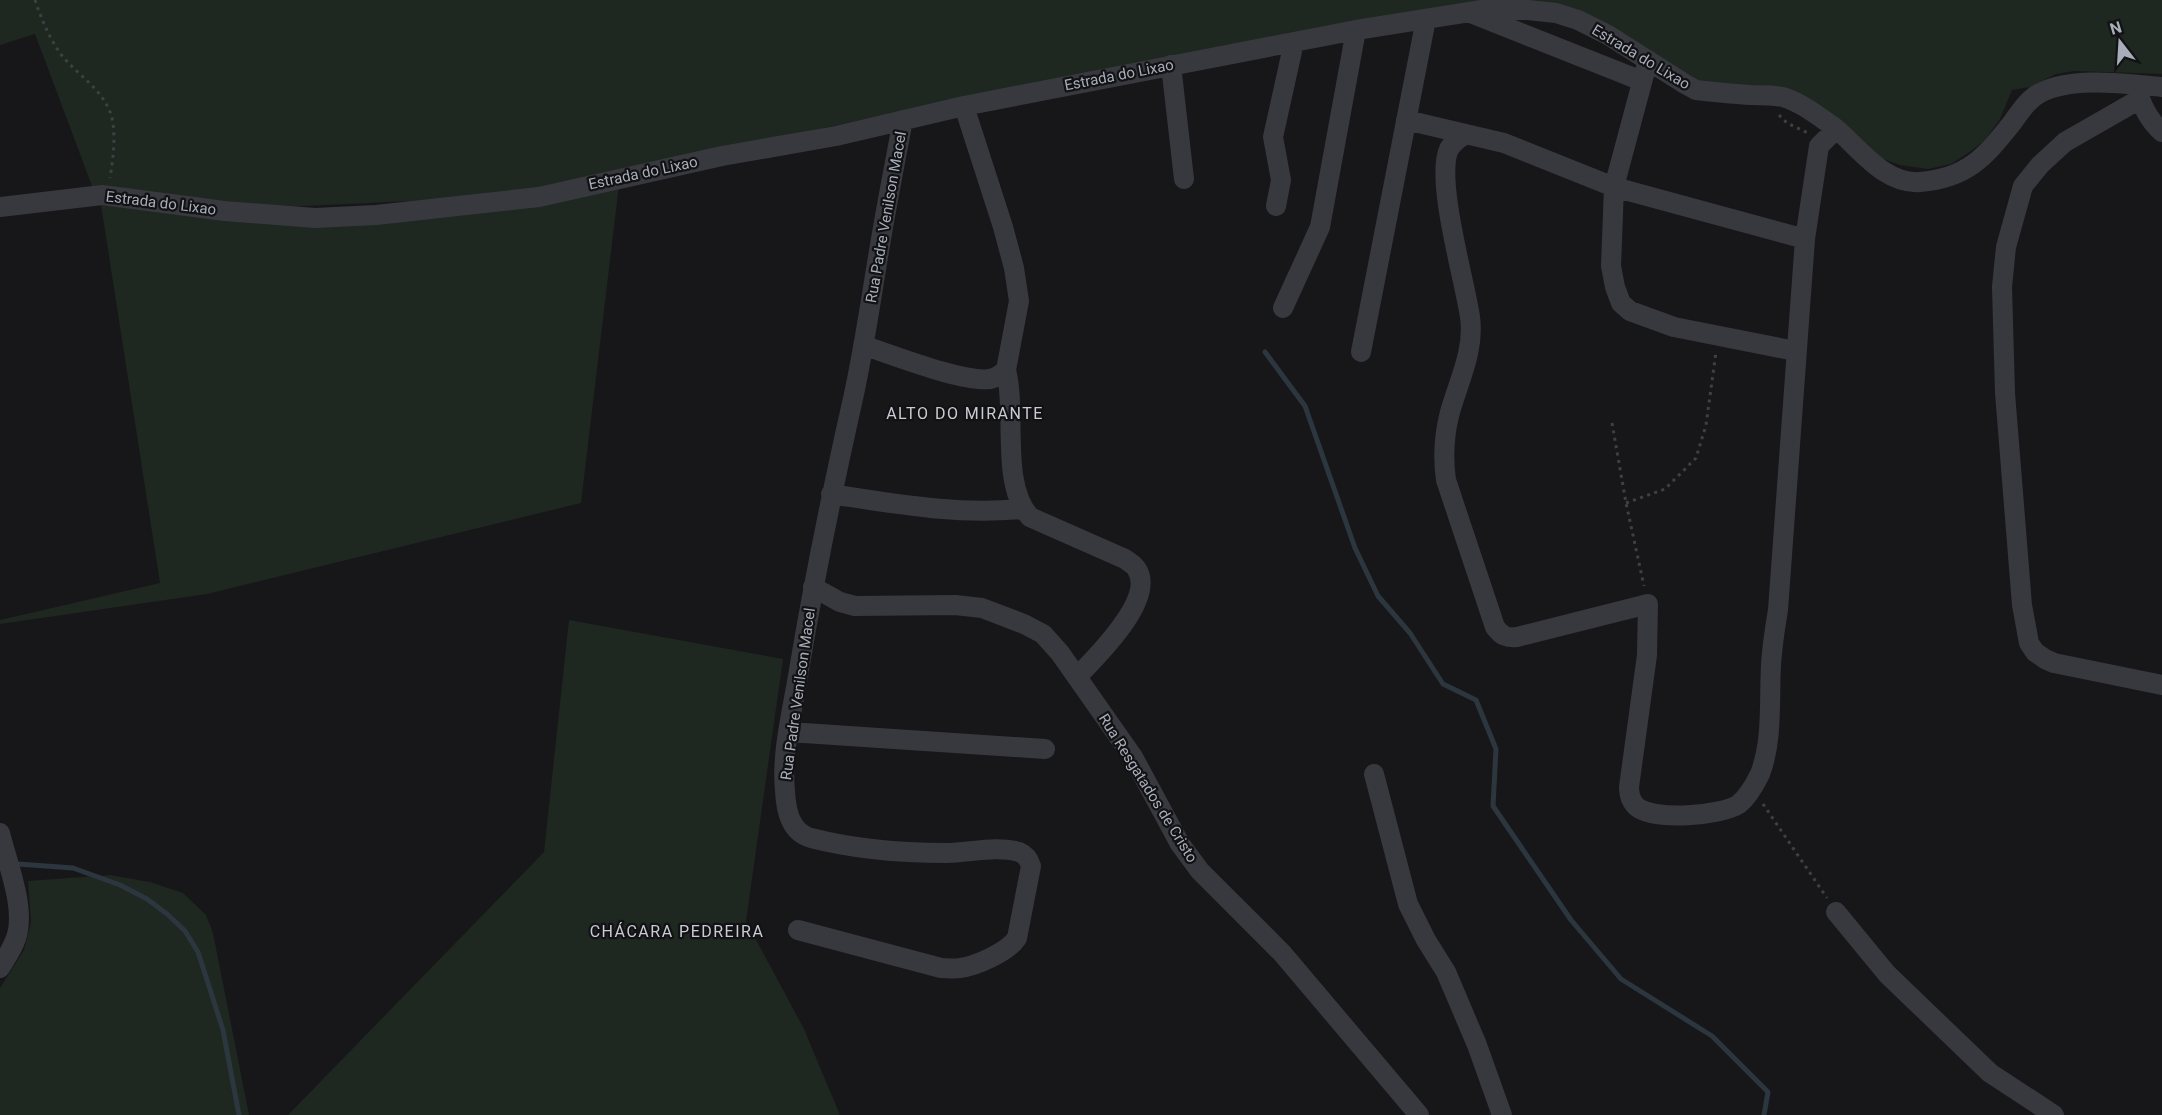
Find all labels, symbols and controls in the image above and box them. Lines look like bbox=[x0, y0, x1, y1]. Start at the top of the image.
north arrow bbox=[2090, 12, 2150, 72]
text: N bbox=[2108, 17, 2124, 39]
street label: Estrada do Lixao bbox=[1589, 21, 1693, 93]
street label: Estrada do Lixao bbox=[1063, 56, 1175, 94]
street label: Rua Padre Venilson Macel bbox=[862, 130, 910, 304]
street label: Estrada do Lixao bbox=[587, 153, 699, 193]
street label: Estrada do Lixao bbox=[105, 187, 217, 219]
district label: ALTO DO MIRANTE bbox=[886, 404, 1044, 423]
street label: Rua Padre Venilson Macel bbox=[777, 607, 819, 781]
street label: Rua Resgatados de Cristo bbox=[1095, 710, 1201, 866]
district label: CHÁCARA PEDREIRA bbox=[590, 922, 764, 941]

